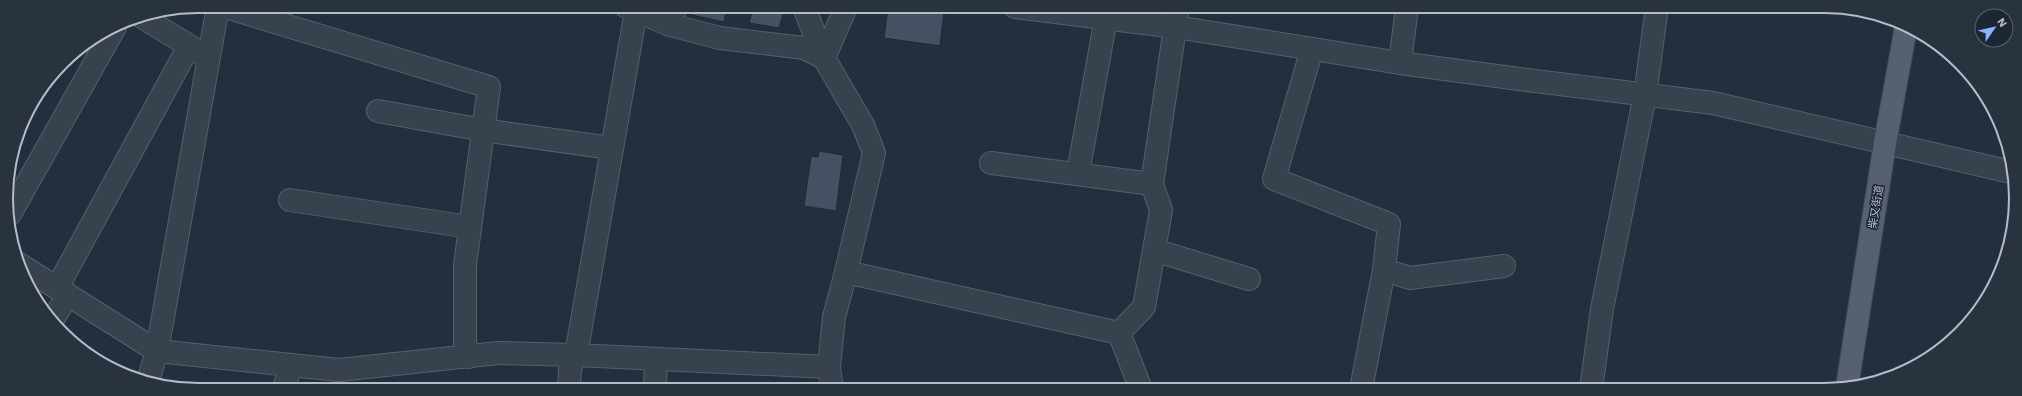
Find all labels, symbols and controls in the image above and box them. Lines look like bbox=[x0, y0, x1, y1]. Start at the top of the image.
north arrow bbox=[1974, 8, 2014, 48]
text: N bbox=[1994, 16, 2010, 30]
street label: 柴又街道 bbox=[1866, 184, 1886, 230]

